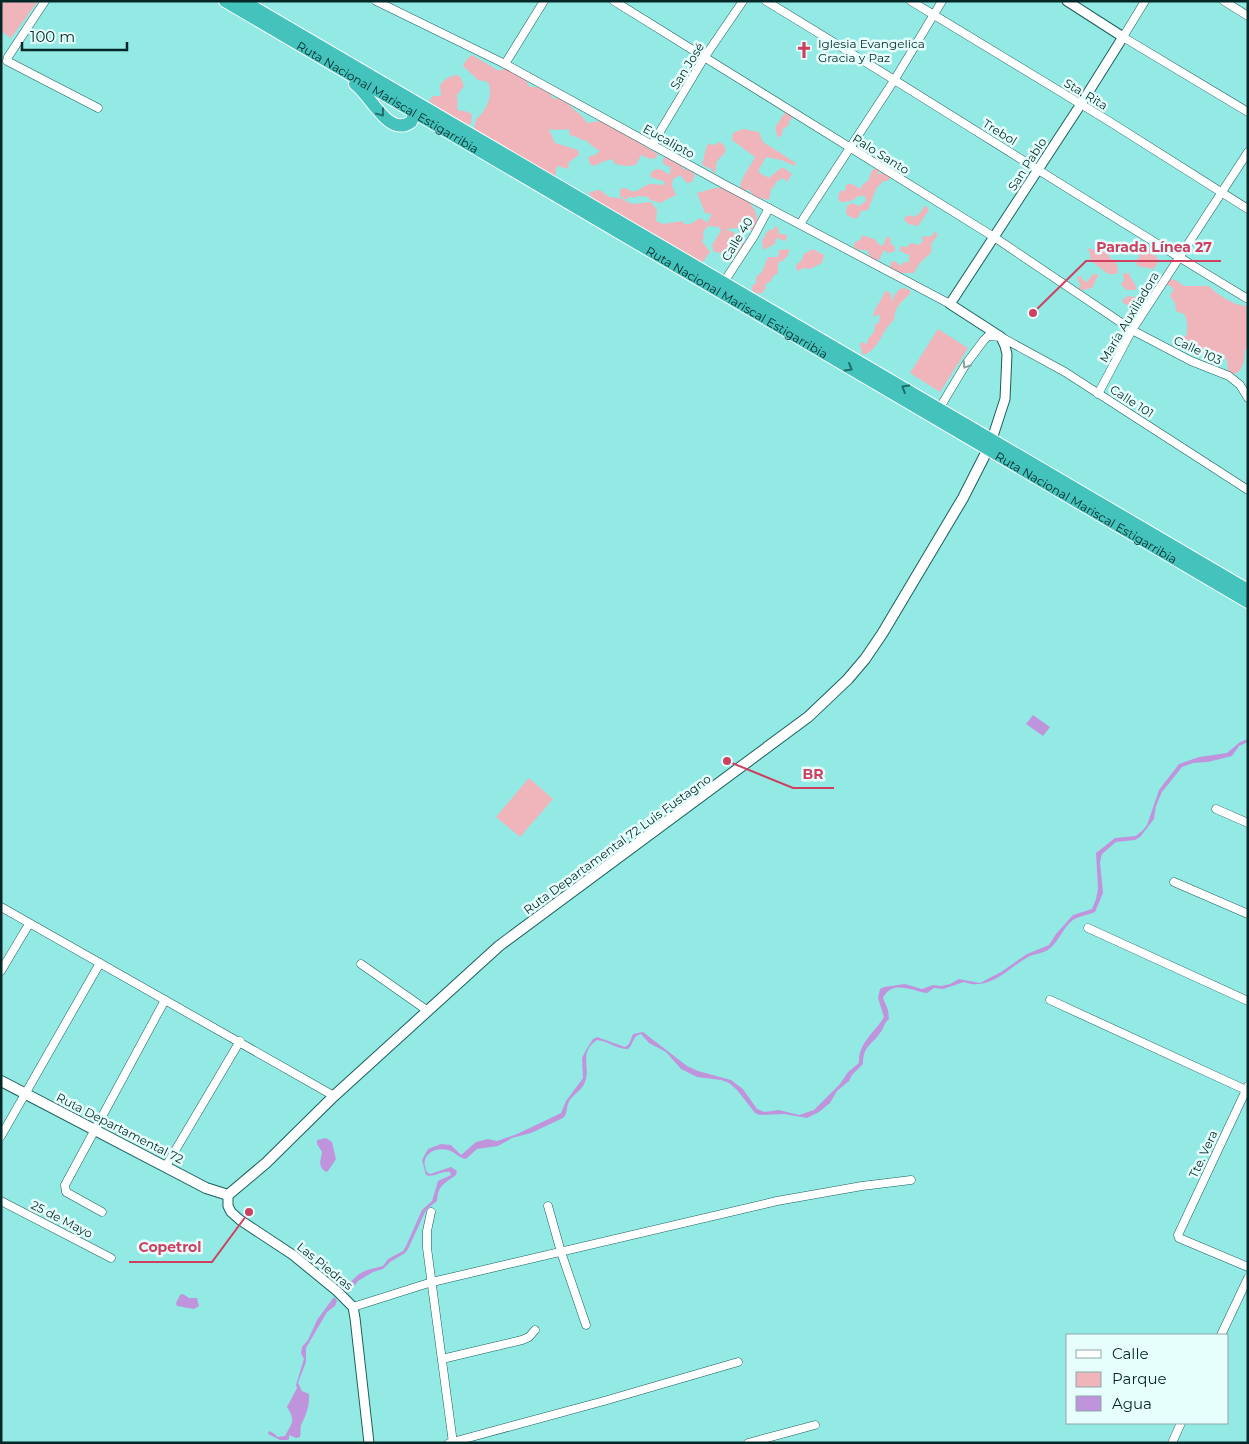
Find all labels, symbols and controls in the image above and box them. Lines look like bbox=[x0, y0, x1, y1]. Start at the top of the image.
scale bar bbox=[22, 20, 128, 52]
text: 100 m bbox=[30, 27, 75, 46]
place label: Iglesia Evangelica Gracia y Paz bbox=[818, 36, 925, 65]
street label: Ruta Nacional Mariscal Estigarribia bbox=[294, 37, 482, 156]
street label: San José bbox=[667, 40, 707, 92]
church icon: Iglesia Evangelica Gracia y Paz bbox=[794, 40, 814, 60]
street label: Sta. Rita bbox=[1061, 75, 1111, 113]
one-way arrow bbox=[375, 107, 383, 116]
street label: Trebol bbox=[980, 116, 1020, 148]
street label: Eucalipto bbox=[641, 121, 697, 161]
street label: Palo Santo bbox=[850, 131, 912, 177]
street label: San Pablo bbox=[1004, 135, 1050, 193]
street label: Calle 40 bbox=[718, 214, 756, 264]
callout: Parada Línea 27 bbox=[1086, 232, 1221, 261]
text: Parada Línea 27 bbox=[1096, 238, 1212, 256]
street label: Ruta Nacional Mariscal Estigarribia bbox=[643, 243, 831, 361]
street label: María Auxiliadora bbox=[1096, 269, 1162, 365]
street label: Calle 103 bbox=[1172, 332, 1225, 368]
one-way arrow bbox=[963, 359, 972, 368]
one-way arrow bbox=[844, 361, 853, 371]
street label: Calle 101 bbox=[1107, 381, 1157, 421]
one-way arrow bbox=[901, 385, 910, 395]
street label: Ruta Nacional Mariscal Estigarribia bbox=[993, 448, 1180, 566]
callout: BR bbox=[793, 759, 834, 788]
text: BR bbox=[803, 765, 824, 783]
street label: Ruta Departamental 72 Luis Fustagno bbox=[520, 771, 714, 917]
street label: Ruta Departamental 72 bbox=[54, 1089, 186, 1167]
street label: Tte. Vera bbox=[1185, 1128, 1221, 1180]
street label: 25 de Mayo bbox=[29, 1197, 95, 1241]
callout: Copetrol bbox=[129, 1233, 212, 1262]
text: Copetrol bbox=[139, 1238, 201, 1256]
street label: Las Piedras bbox=[294, 1239, 356, 1293]
legend bbox=[1066, 1334, 1229, 1424]
text: Calle bbox=[1112, 1344, 1149, 1363]
text: Parque bbox=[1112, 1369, 1167, 1388]
text: Agua bbox=[1112, 1394, 1152, 1413]

